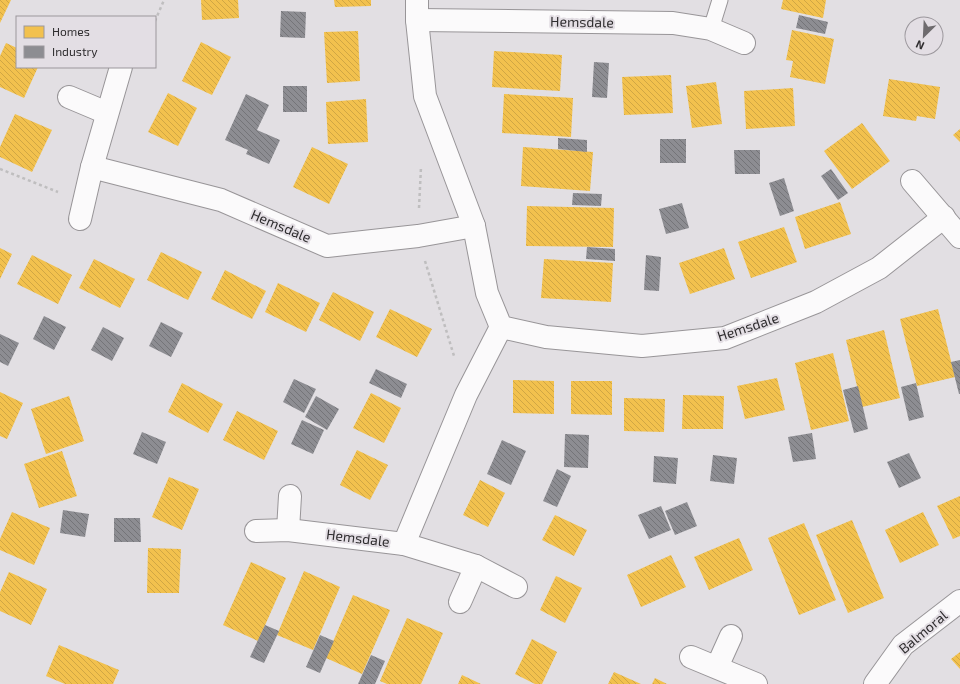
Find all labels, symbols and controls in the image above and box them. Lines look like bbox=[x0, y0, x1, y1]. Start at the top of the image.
street label: Hemsdale bbox=[550, 12, 614, 31]
legend bbox=[16, 16, 156, 68]
north arrow bbox=[904, 16, 944, 56]
text: Homes bbox=[52, 24, 90, 38]
text: N bbox=[913, 38, 926, 53]
text: Industry bbox=[52, 44, 98, 58]
street label: Hemsdale bbox=[249, 205, 314, 246]
street label: Hemsdale bbox=[715, 309, 781, 344]
street label: Hemsdale bbox=[325, 525, 391, 550]
street label: Balmoral bbox=[895, 606, 951, 657]

